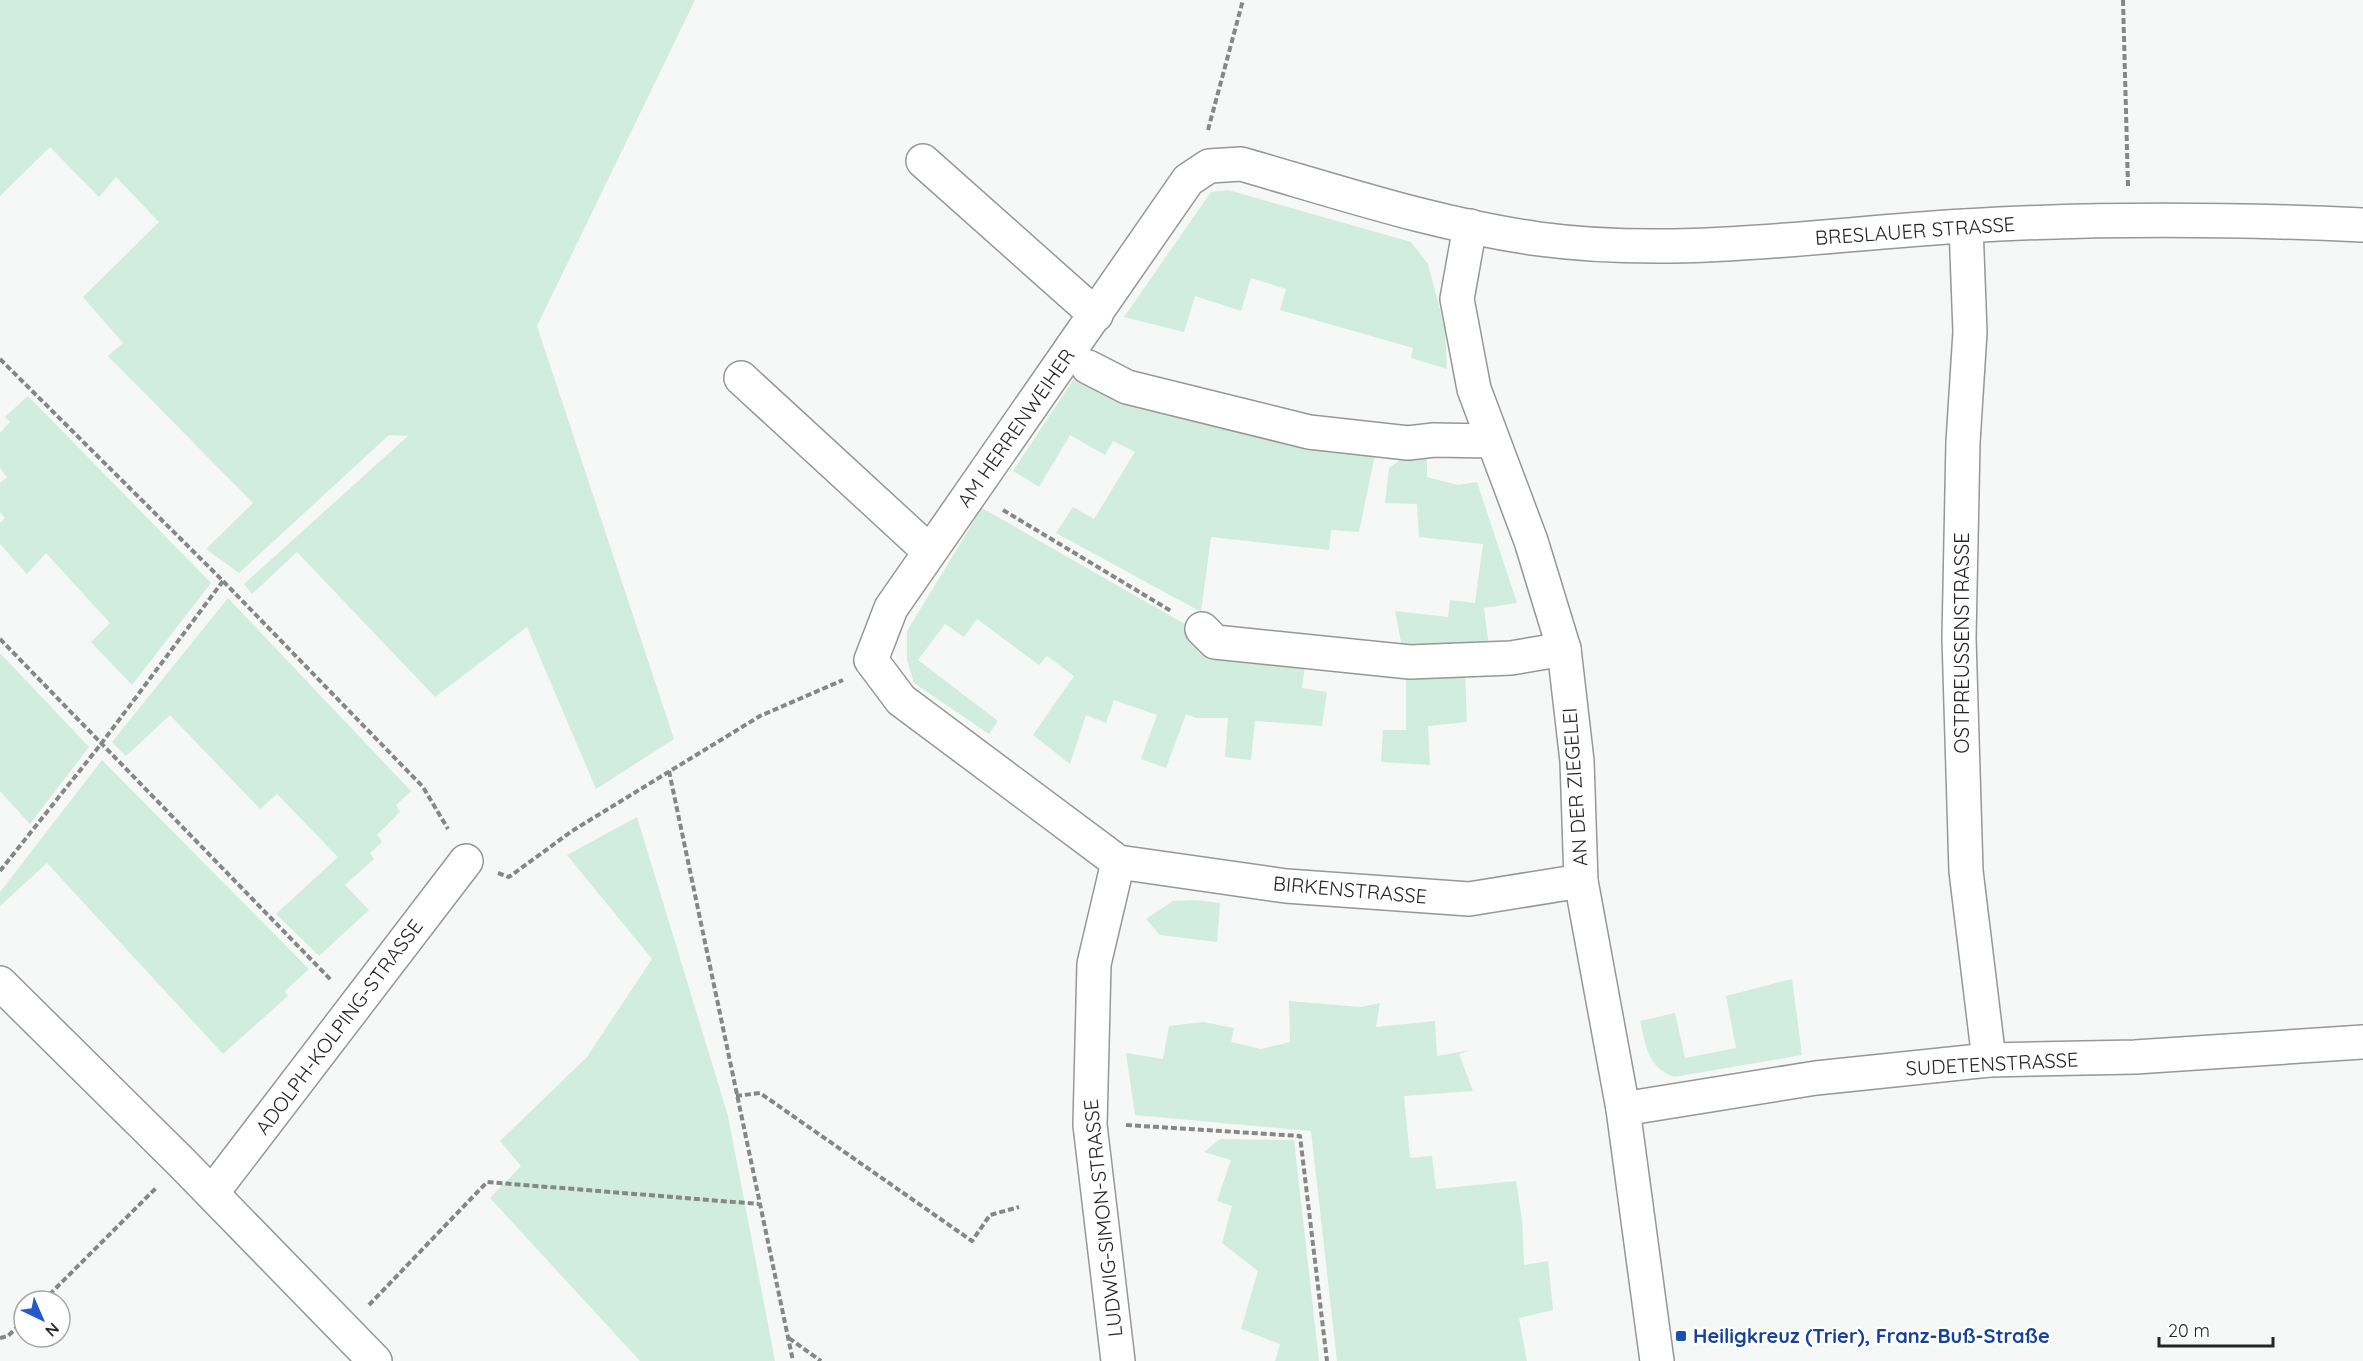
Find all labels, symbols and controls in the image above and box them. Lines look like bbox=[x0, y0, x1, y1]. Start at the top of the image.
street label: BRESLAUER STRASSE bbox=[1814, 211, 2016, 250]
street label: AM HERRENWEIHER bbox=[951, 343, 1080, 512]
street label: OSTPREUSSENSTRASSE bbox=[1949, 532, 1974, 754]
street label: AN DER ZIEGELEI bbox=[1556, 707, 1593, 867]
street label: BIRKENSTRASSE bbox=[1272, 870, 1428, 909]
street label: ADOLPH-KOLPING-STRASSE bbox=[249, 914, 428, 1139]
street label: SUDETENSTRASSE bbox=[1905, 1046, 2079, 1081]
street label: LUDWIG-SIMON-STRASSE bbox=[1078, 1098, 1127, 1338]
north arrow bbox=[12, 1289, 72, 1349]
scale bar bbox=[2159, 1310, 2273, 1348]
text: N bbox=[41, 1319, 64, 1341]
text: 20 m bbox=[2168, 1319, 2210, 1342]
place label: Heiligkreuz (Trier), Franz-Buß-Straße bbox=[1693, 1323, 2050, 1348]
marker: Heiligkreuz (Trier), Franz-Buß-Straße bbox=[1674, 1329, 1688, 1343]

